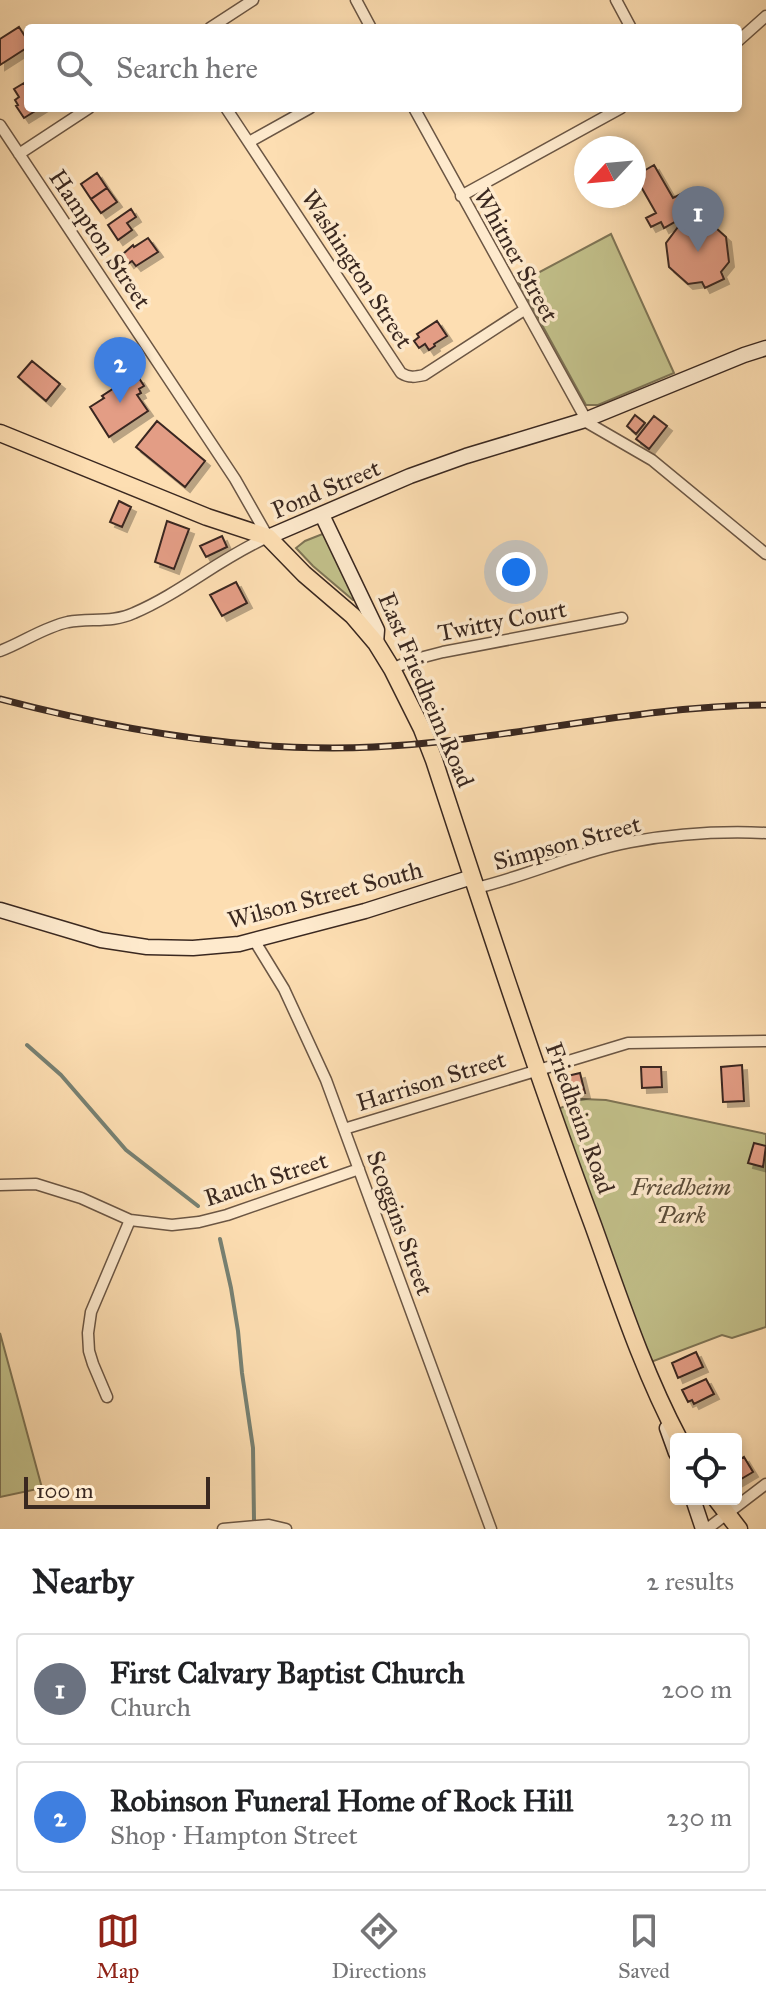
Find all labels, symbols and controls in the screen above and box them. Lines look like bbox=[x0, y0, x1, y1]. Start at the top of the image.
search box bbox=[24, 24, 742, 112]
icon: search bbox=[52, 46, 96, 90]
text: Search here bbox=[116, 50, 258, 86]
north arrow bbox=[574, 136, 646, 208]
street label: Hampton Street bbox=[42, 164, 158, 315]
street label: Whitner Street bbox=[467, 183, 565, 327]
street label: Washington Street bbox=[295, 184, 420, 354]
pin: 1 bbox=[672, 186, 724, 252]
pin: 2 bbox=[94, 337, 146, 403]
street label: Pond Street bbox=[267, 452, 385, 525]
your location bbox=[496, 552, 536, 592]
street label: East Friedheim Road bbox=[371, 588, 481, 792]
street label: Twitty Court bbox=[435, 594, 569, 648]
street label: Simpson Street bbox=[490, 809, 644, 877]
street label: Wilson Street South bbox=[224, 855, 426, 935]
street label: Friedheim Road bbox=[539, 1038, 621, 1198]
street label: Harrison Street bbox=[353, 1044, 510, 1118]
street label: Rauch Street bbox=[200, 1145, 332, 1213]
street label: Scoggins Street bbox=[360, 1147, 440, 1300]
park label: Friedheim Park bbox=[630, 1172, 731, 1230]
map controls bbox=[670, 1433, 742, 1505]
button: locate bbox=[670, 1433, 742, 1505]
scale bar bbox=[24, 1473, 210, 1509]
text: 100 m bbox=[36, 1477, 93, 1504]
text: Nearby bbox=[32, 1561, 134, 1602]
text: 2 results bbox=[646, 1565, 734, 1597]
text: First Calvary Baptist Church bbox=[110, 1655, 465, 1691]
text: 1 bbox=[55, 1673, 65, 1705]
text: 200 m bbox=[661, 1673, 732, 1705]
text: Church bbox=[110, 1691, 191, 1723]
text: Robinson Funeral Home of Rock Hill bbox=[110, 1783, 573, 1819]
text: 2 bbox=[54, 1801, 66, 1833]
text: 230 m bbox=[666, 1801, 732, 1833]
text: Shop · Hampton Street bbox=[110, 1819, 358, 1851]
tab: Map bbox=[96, 1909, 140, 1984]
tab: Directions bbox=[331, 1909, 426, 1984]
tab: Saved bbox=[618, 1909, 670, 1984]

